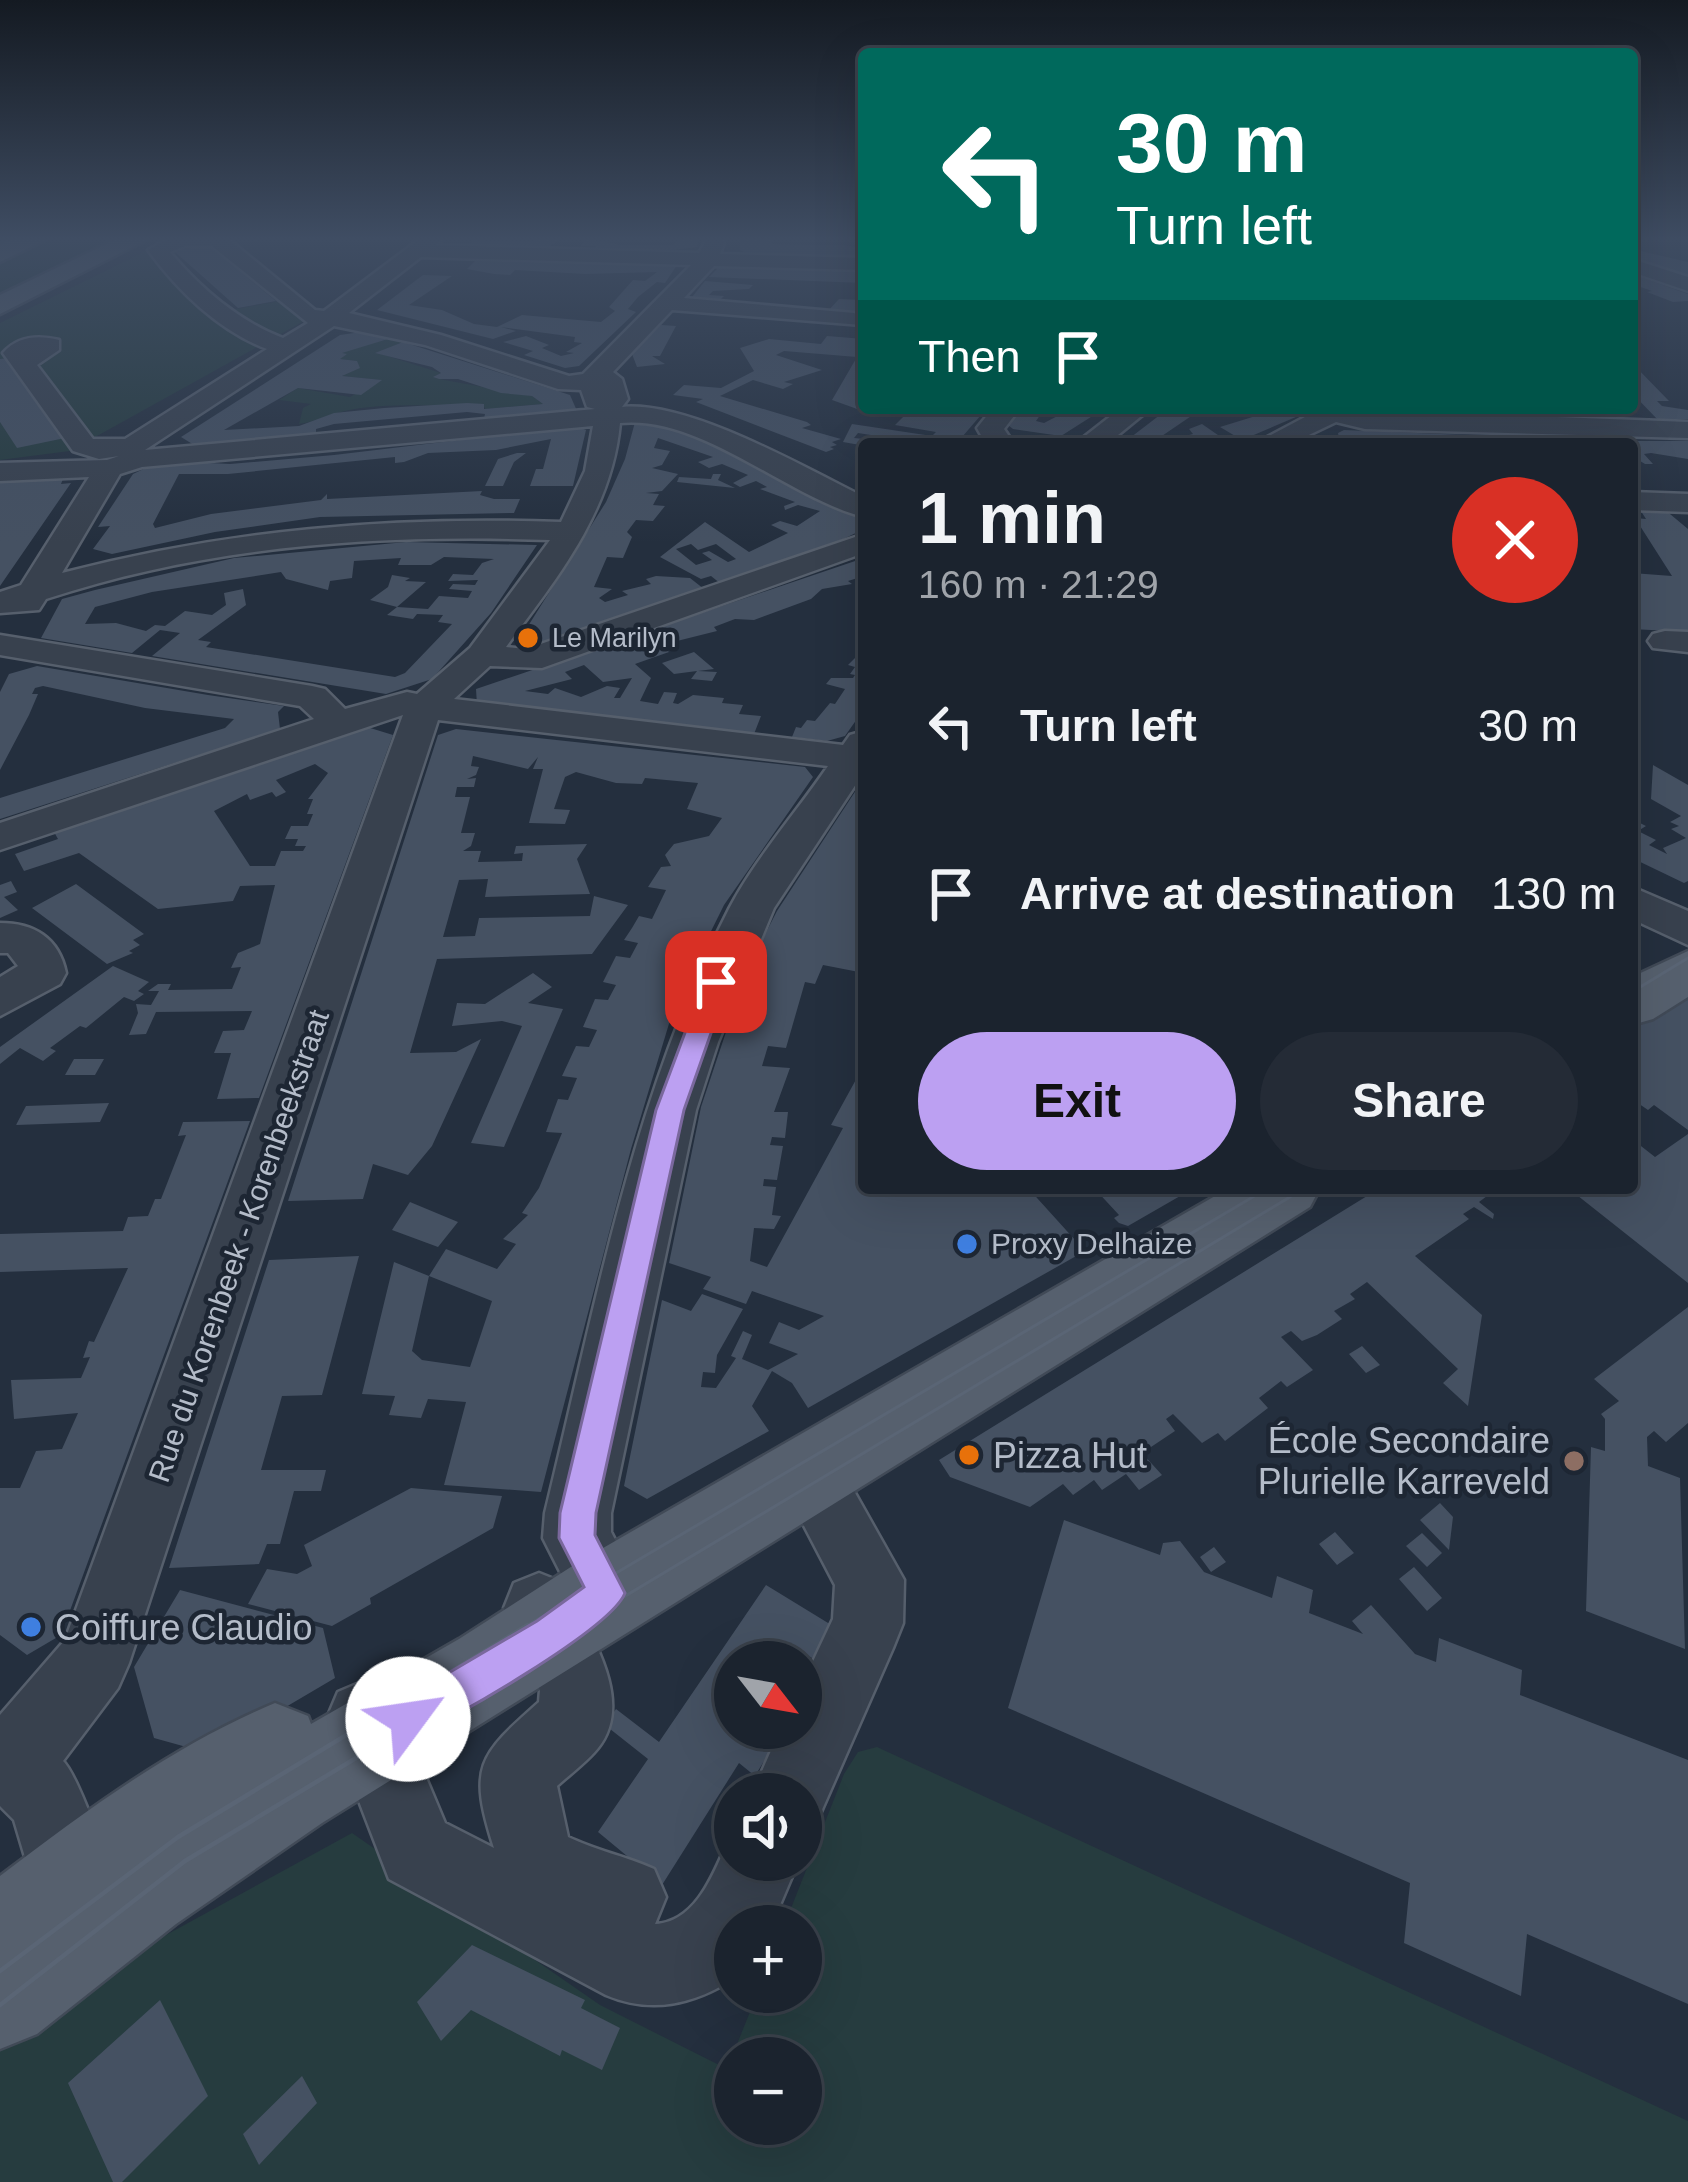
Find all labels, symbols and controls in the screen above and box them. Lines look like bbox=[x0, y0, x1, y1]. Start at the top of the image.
icon: left bbox=[918, 96, 1074, 252]
text: 30 m bbox=[1116, 96, 1307, 190]
text: Turn left bbox=[1116, 195, 1312, 255]
icon: arrive bbox=[1045, 324, 1111, 390]
text: Then bbox=[918, 331, 1021, 382]
button: close bbox=[1452, 477, 1578, 603]
text: 1 min bbox=[918, 478, 1106, 558]
text: 160 m · 21:29 bbox=[918, 563, 1159, 606]
place label: Le Marilyn bbox=[552, 623, 677, 653]
marker: Le Marilyn bbox=[515, 625, 541, 651]
icon: left bbox=[918, 693, 984, 759]
text: Turn left bbox=[1020, 700, 1197, 751]
text: 30 m bbox=[1478, 700, 1578, 751]
icon: arrive bbox=[918, 861, 984, 927]
text: Arrive at destination bbox=[1020, 868, 1455, 919]
text: 130 m bbox=[1491, 868, 1616, 919]
pin bbox=[665, 931, 767, 1033]
icon: arrive bbox=[683, 949, 749, 1015]
street label: Rue du Korenbeek - Korenbeekstraat bbox=[142, 1005, 335, 1486]
button: Exit bbox=[918, 1032, 1236, 1170]
button: Share bbox=[1260, 1032, 1578, 1170]
place label: Proxy Delhaize bbox=[991, 1227, 1193, 1260]
marker: Proxy Delhaize bbox=[954, 1231, 980, 1257]
place label: École Secondaire Plurielle Karreveld bbox=[1258, 1420, 1550, 1502]
place label: Pizza Hut bbox=[993, 1435, 1147, 1476]
marker: Pizza Hut bbox=[956, 1442, 982, 1468]
marker: École Secondaire Plurielle Karreveld bbox=[1561, 1448, 1587, 1474]
place label: Coiffure Claudio bbox=[55, 1607, 312, 1648]
marker: Coiffure Claudio bbox=[18, 1614, 44, 1640]
north arrow bbox=[714, 1641, 822, 1749]
map controls bbox=[714, 1641, 822, 2145]
position arrow bbox=[345, 1656, 471, 1782]
button: sound bbox=[714, 1773, 822, 1881]
button: + bbox=[714, 1905, 822, 2013]
button: − bbox=[714, 2037, 822, 2145]

